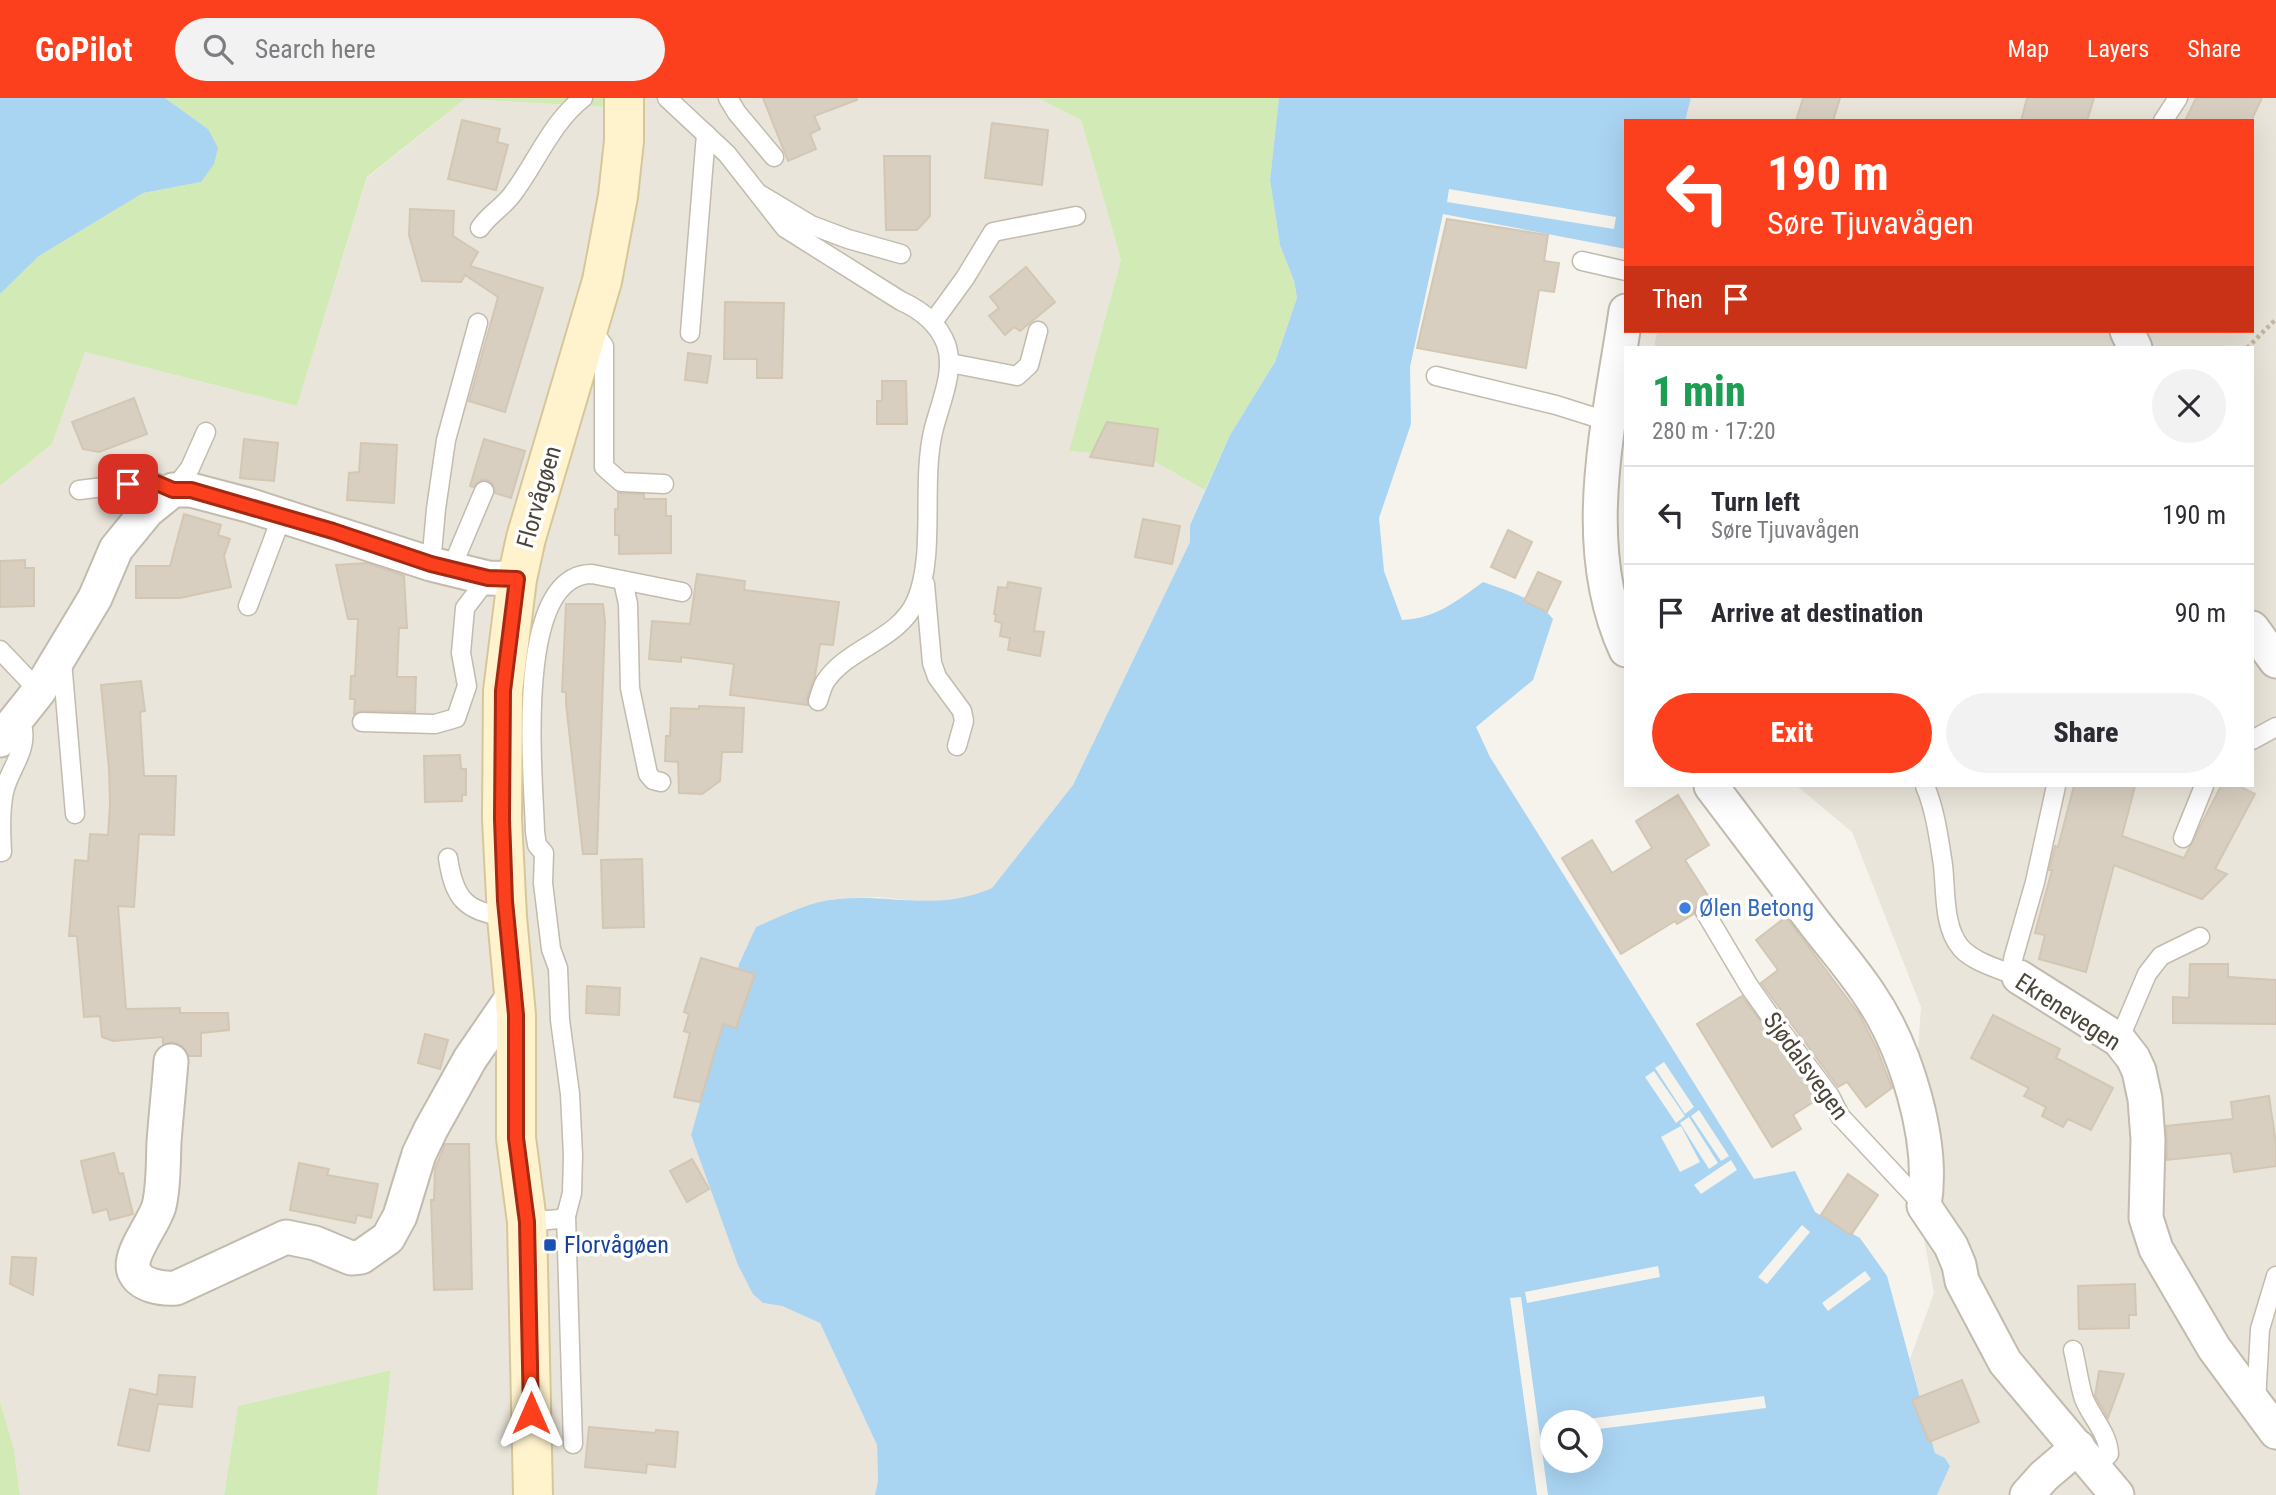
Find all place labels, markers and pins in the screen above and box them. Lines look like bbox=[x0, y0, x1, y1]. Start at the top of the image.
pin bbox=[98, 454, 158, 514]
place label: Ølen Betong bbox=[1699, 894, 1814, 922]
marker: Ølen Betong bbox=[1677, 900, 1693, 916]
place label: Florvågøen bbox=[564, 1231, 669, 1259]
marker: Florvågøen bbox=[542, 1237, 558, 1253]

